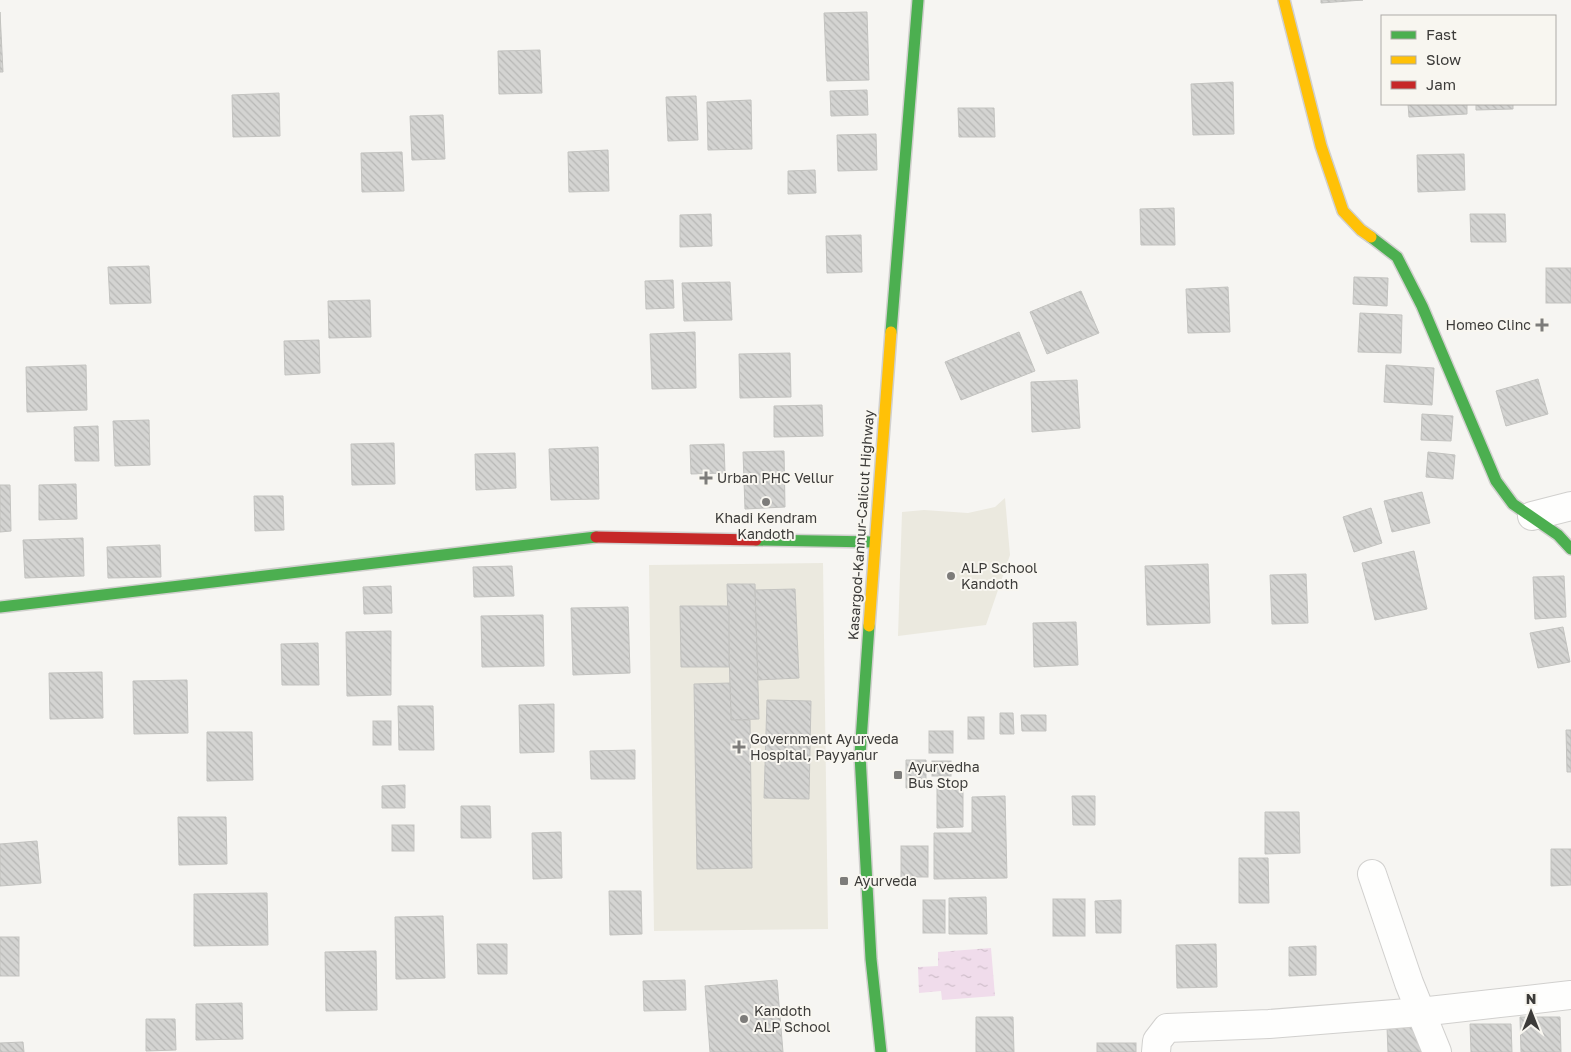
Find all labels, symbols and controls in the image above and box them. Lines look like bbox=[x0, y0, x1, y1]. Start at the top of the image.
legend bbox=[1381, 15, 1556, 105]
text: Fast bbox=[1426, 25, 1457, 43]
text: Slow bbox=[1426, 50, 1461, 68]
text: Jam bbox=[1426, 75, 1456, 93]
place label: Homeo Clinc bbox=[1446, 316, 1531, 333]
marker: Homeo Clinc bbox=[1535, 318, 1549, 332]
street label: Kasargod-Kannur-Calicut Highway bbox=[844, 409, 877, 641]
place label: Urban PHC Vellur bbox=[717, 469, 834, 486]
marker: Urban PHC Vellur bbox=[699, 471, 713, 485]
marker: Khadi Kendram Kandoth bbox=[760, 496, 772, 508]
place label: Khadi Kendram Kandoth bbox=[715, 509, 817, 542]
place label: ALP School Kandoth bbox=[961, 559, 1038, 592]
marker: ALP School Kandoth bbox=[945, 570, 957, 582]
place label: Government Ayurveda Hospital, Payyanur bbox=[750, 730, 899, 763]
marker: Government Ayurveda Hospital, Payyanur bbox=[732, 740, 746, 754]
place label: Ayurvedha Bus Stop bbox=[908, 758, 980, 791]
marker: Ayurvedha Bus Stop bbox=[892, 769, 904, 781]
place label: Ayurveda bbox=[854, 872, 917, 889]
marker: Ayurveda bbox=[838, 875, 850, 887]
north arrow bbox=[1506, 987, 1556, 1037]
text: N bbox=[1526, 990, 1536, 1007]
place label: Kandoth ALP School bbox=[754, 1002, 831, 1035]
marker: Kandoth ALP School bbox=[738, 1013, 750, 1025]

